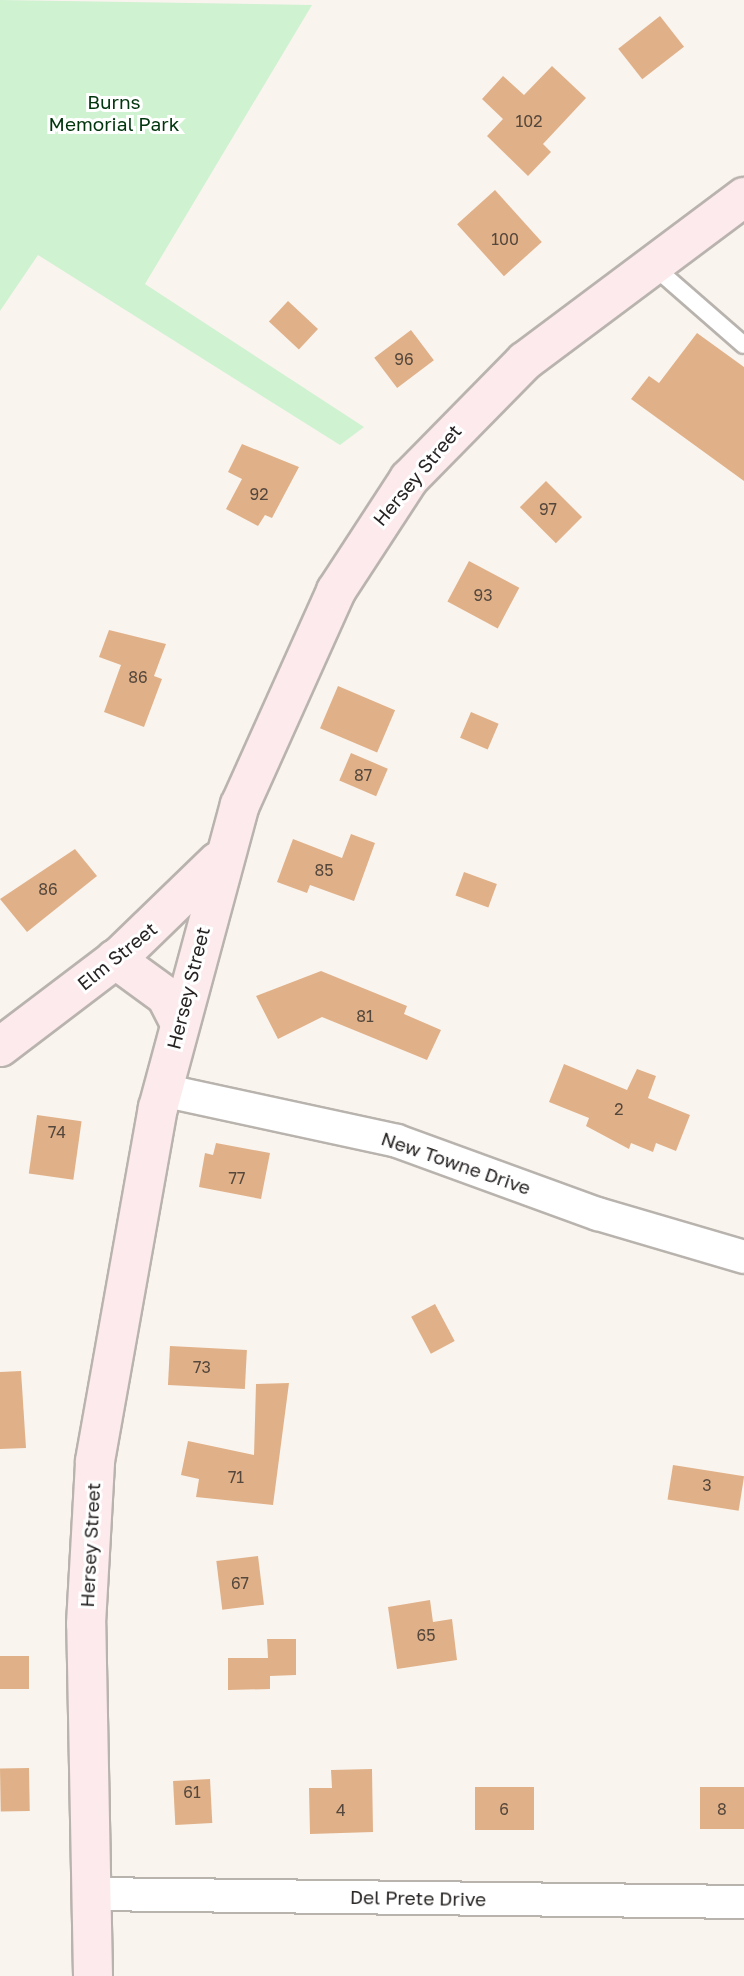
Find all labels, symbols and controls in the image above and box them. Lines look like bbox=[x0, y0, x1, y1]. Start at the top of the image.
park label: Burns Memorial Park bbox=[49, 91, 179, 135]
house number: 102 bbox=[516, 111, 542, 131]
house number: 100 bbox=[491, 229, 519, 249]
house number: 96 bbox=[394, 349, 414, 369]
street label: Hersey Street bbox=[368, 420, 466, 530]
house number: 92 bbox=[250, 484, 268, 504]
house number: 97 bbox=[539, 499, 557, 519]
house number: 93 bbox=[473, 585, 493, 605]
house number: 86 bbox=[128, 667, 148, 687]
house number: 87 bbox=[354, 765, 372, 785]
house number: 85 bbox=[314, 860, 334, 880]
house number: 86 bbox=[38, 879, 58, 899]
street label: Elm Street bbox=[73, 917, 161, 995]
street label: Hersey Street bbox=[162, 924, 214, 1052]
house number: 81 bbox=[356, 1006, 374, 1026]
house number: 2 bbox=[614, 1099, 624, 1119]
house number: 74 bbox=[48, 1122, 66, 1142]
street label: New Towne Drive bbox=[378, 1127, 534, 1199]
house number: 77 bbox=[229, 1168, 245, 1188]
house number: 73 bbox=[193, 1357, 211, 1377]
house number: 71 bbox=[228, 1467, 244, 1487]
house number: 3 bbox=[702, 1475, 712, 1495]
street label: Hersey Street bbox=[75, 1482, 105, 1608]
house number: 67 bbox=[231, 1573, 249, 1593]
house number: 65 bbox=[417, 1625, 435, 1645]
house number: 61 bbox=[183, 1782, 201, 1802]
house number: 6 bbox=[499, 1799, 509, 1819]
house number: 8 bbox=[717, 1799, 727, 1819]
house number: 4 bbox=[336, 1800, 346, 1820]
street label: Del Prete Drive bbox=[350, 1885, 486, 1911]

